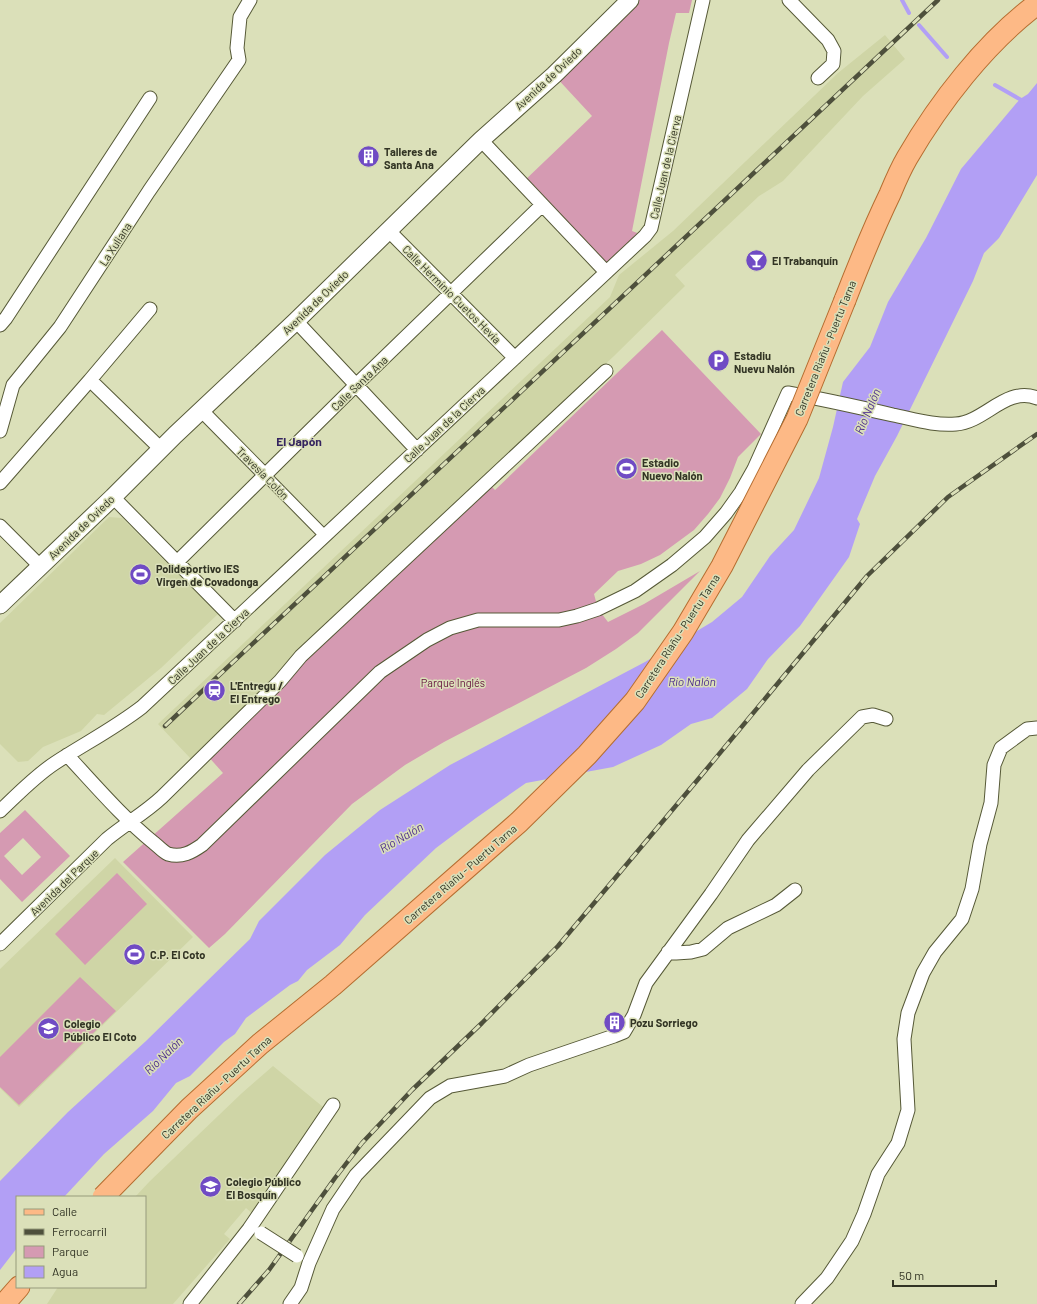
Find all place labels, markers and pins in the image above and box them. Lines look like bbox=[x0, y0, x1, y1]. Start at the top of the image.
building icon: Talleres de Santa Ana bbox=[356, 144, 382, 170]
place label: Talleres de Santa Ana bbox=[384, 145, 437, 171]
bar icon: El Trabanquín bbox=[743, 247, 769, 273]
place label: El Trabanquín bbox=[772, 254, 838, 267]
parking icon: Estadiu Nuevu Nalón bbox=[706, 348, 732, 374]
place label: Estadiu Nuevu Nalón bbox=[734, 349, 795, 375]
sports icon: Estadio Nuevo Nalón bbox=[613, 455, 639, 481]
place label: Estadio Nuevo Nalón bbox=[642, 456, 703, 482]
sports icon: Polideportivo IES Virgen de Covadonga bbox=[127, 561, 153, 587]
place label: Polideportivo IES Virgen de Covadonga bbox=[156, 562, 259, 588]
station icon: L'Entregu / El Entrego bbox=[202, 678, 228, 704]
place label: L'Entregu / El Entrego bbox=[230, 679, 283, 705]
sports icon: C.P. El Coto bbox=[122, 941, 148, 967]
place label: C.P. El Coto bbox=[150, 948, 205, 961]
building icon: Pozu Sorriego bbox=[602, 1009, 628, 1035]
school or university icon: Colegio Público El Coto bbox=[36, 1016, 62, 1042]
place label: Pozu Sorriego bbox=[630, 1016, 698, 1029]
place label: Colegio Público El Coto bbox=[64, 1017, 137, 1043]
school or university icon: Colegio Público El Bosquín bbox=[197, 1174, 223, 1200]
place label: Colegio Público El Bosquín bbox=[226, 1175, 301, 1201]

